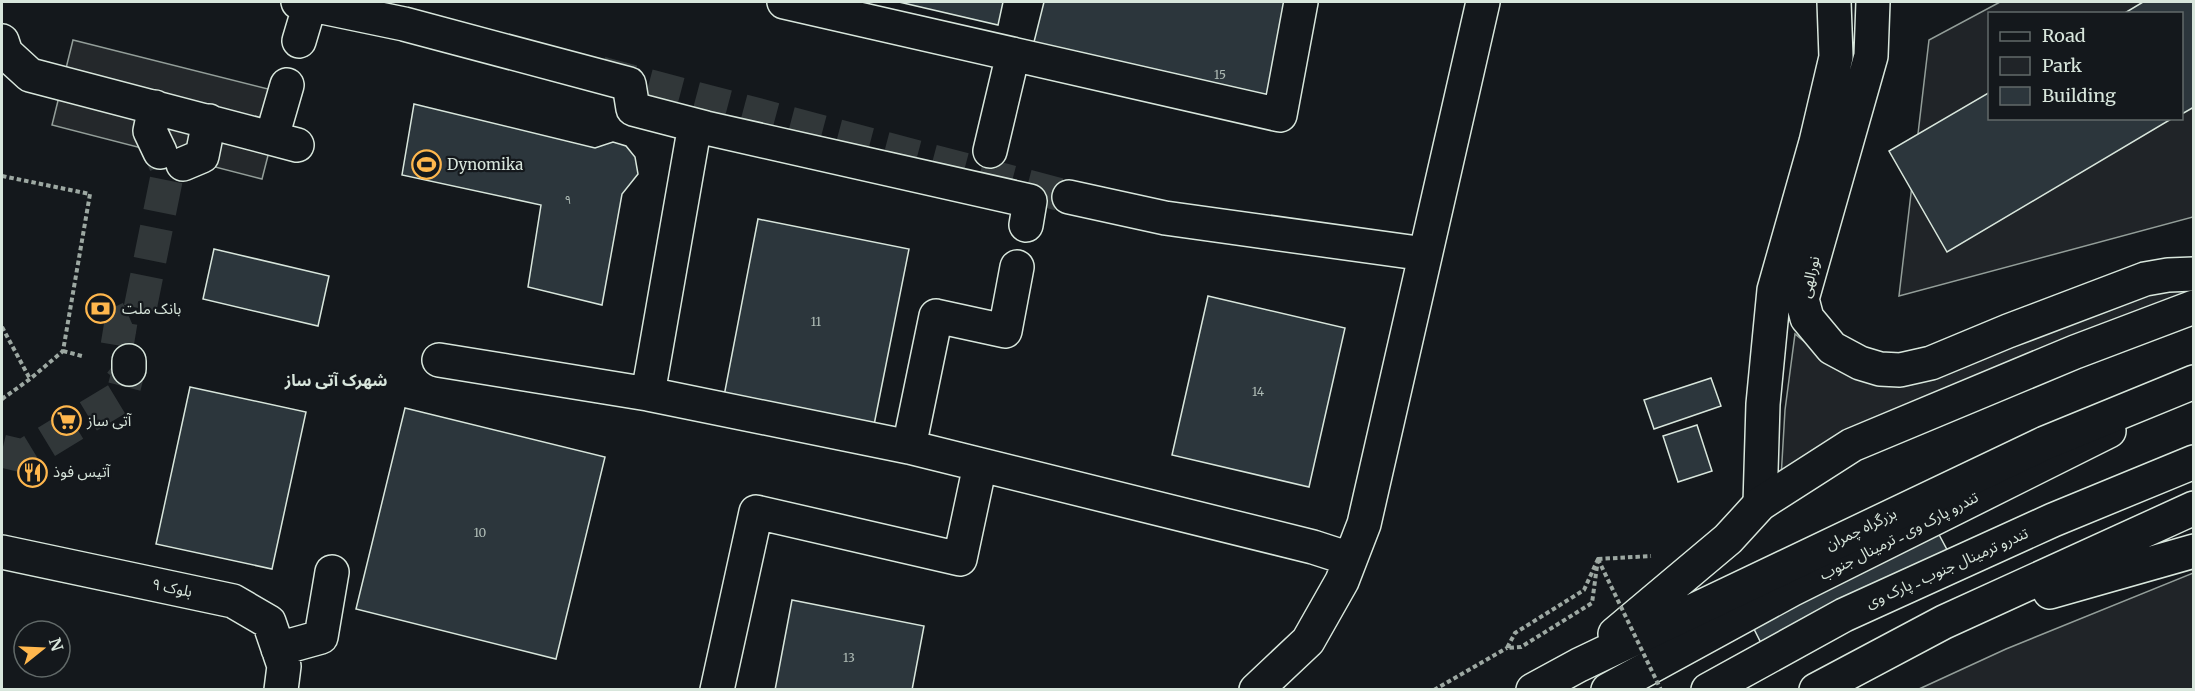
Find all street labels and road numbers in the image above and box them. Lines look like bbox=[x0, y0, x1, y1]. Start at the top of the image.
street label: نورالهی bbox=[1795, 254, 1824, 300]
street label: تندرو پارک وی ـ ترمینال جنوب bbox=[1816, 487, 1982, 585]
street label: بزرگراه چمران bbox=[1822, 503, 1900, 555]
street label: تندرو ترمینال جنوب ـ پارک وی bbox=[1863, 523, 2031, 613]
street label: بلوک ۹ bbox=[150, 574, 194, 601]

